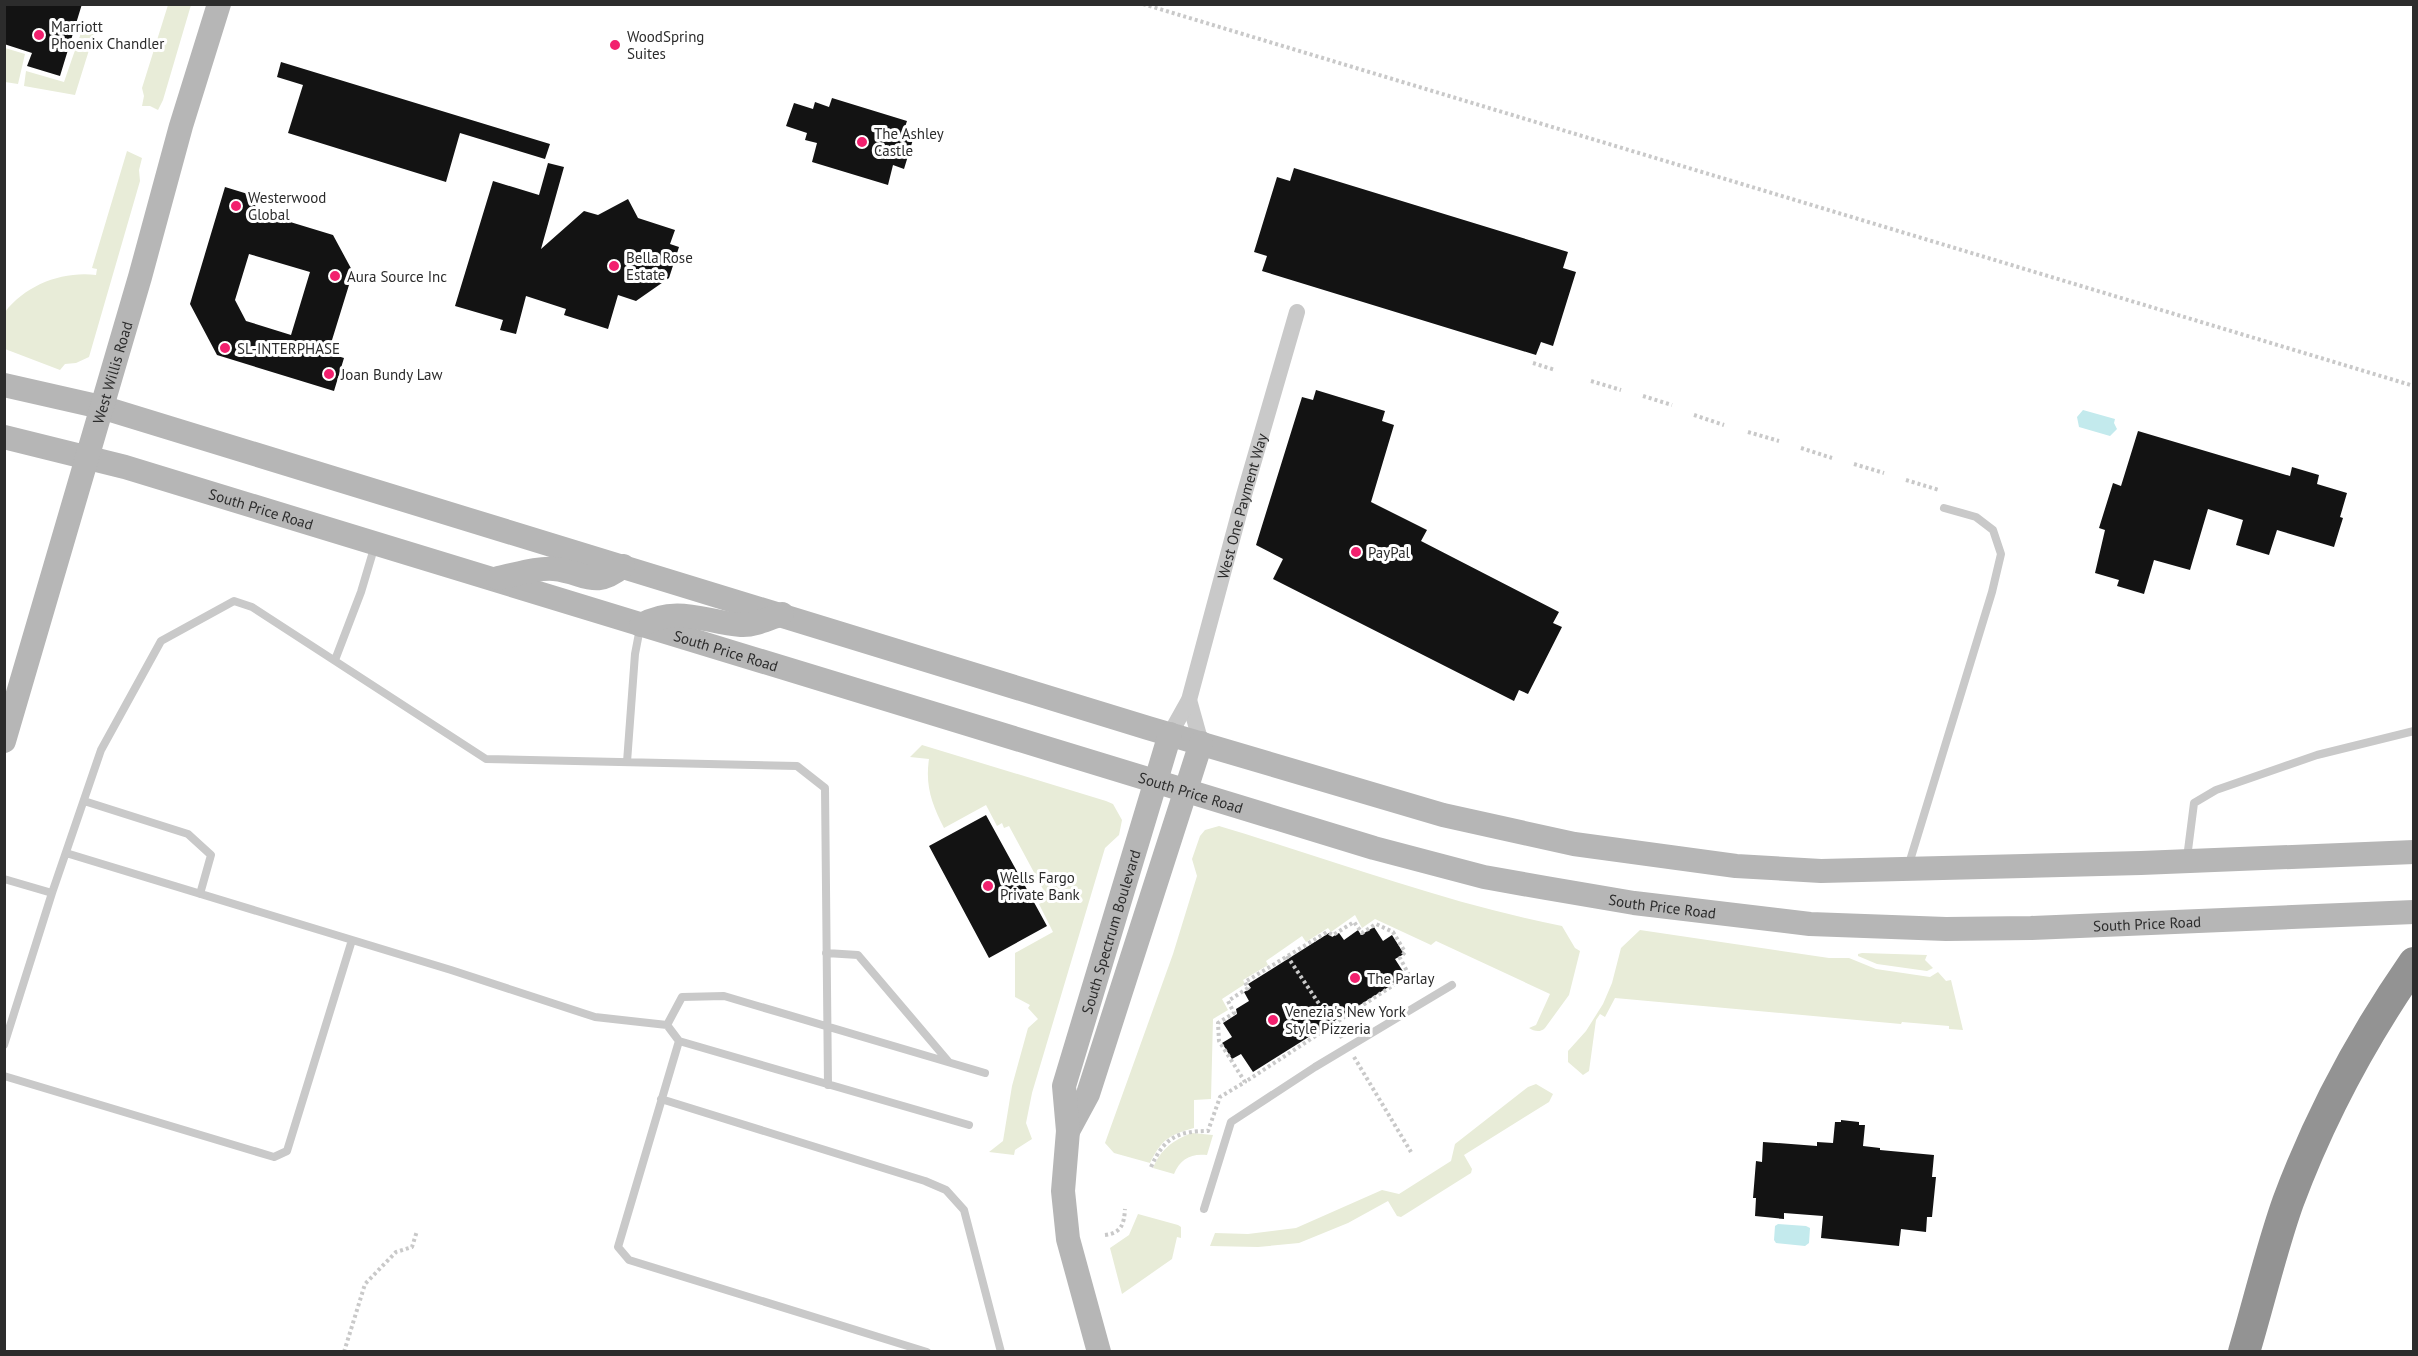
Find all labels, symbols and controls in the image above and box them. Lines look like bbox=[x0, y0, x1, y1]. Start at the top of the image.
place label: Marriott Phoenix Chandler bbox=[51, 17, 164, 53]
place label: WoodSpring Suites bbox=[627, 27, 704, 63]
marker: Marriott Phoenix Chandler bbox=[32, 28, 46, 42]
marker: WoodSpring Suites bbox=[608, 38, 622, 52]
place label: The Ashley Castle bbox=[874, 124, 944, 160]
marker: The Ashley Castle bbox=[855, 135, 869, 149]
place label: Westerwood Global bbox=[248, 188, 326, 224]
marker: Westerwood Global bbox=[229, 199, 243, 213]
place label: Bella Rose Estate bbox=[626, 248, 693, 284]
marker: Bella Rose Estate bbox=[607, 259, 621, 273]
place label: Aura Source Inc bbox=[347, 267, 447, 286]
marker: Aura Source Inc bbox=[328, 269, 342, 283]
street label: West Willis Road bbox=[88, 319, 136, 426]
place label: SL-INTERPHASE bbox=[237, 339, 340, 358]
marker: SL-INTERPHASE bbox=[218, 341, 232, 355]
place label: Joan Bundy Law bbox=[340, 365, 443, 384]
marker: Joan Bundy Law bbox=[322, 367, 336, 381]
street label: West One Payment Way bbox=[1212, 431, 1271, 581]
street label: South Price Road bbox=[207, 484, 316, 533]
place label: PayPal bbox=[1368, 543, 1411, 562]
marker: PayPal bbox=[1349, 545, 1363, 559]
street label: South Price Road bbox=[671, 625, 781, 675]
street label: South Price Road bbox=[1136, 767, 1245, 817]
street label: South Spectrum Boulevard bbox=[1077, 847, 1144, 1016]
place label: Wells Fargo Private Bank bbox=[1000, 868, 1081, 904]
marker: Wells Fargo Private Bank bbox=[981, 879, 995, 893]
street label: South Price Road bbox=[1607, 889, 1717, 922]
street label: South Price Road bbox=[2093, 911, 2202, 935]
place label: The Parlay bbox=[1367, 969, 1434, 988]
marker: The Parlay bbox=[1348, 971, 1362, 985]
place label: Venezia's New York Style Pizzeria bbox=[1284, 1002, 1407, 1038]
marker: Venezia's New York Style Pizzeria bbox=[1266, 1013, 1280, 1027]

